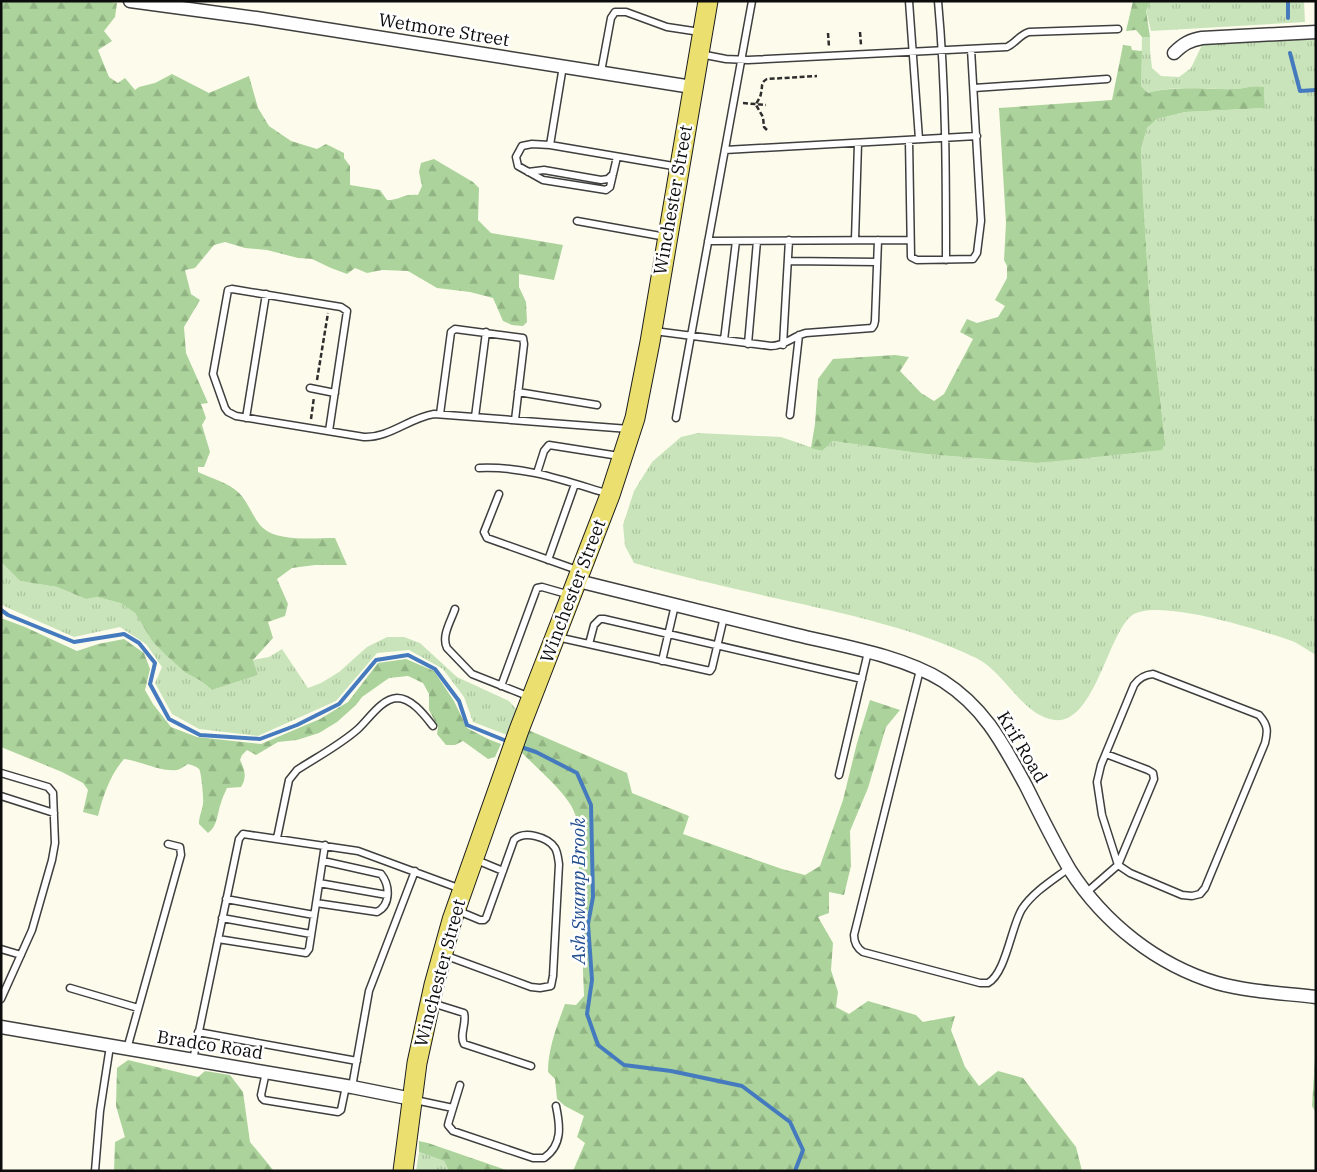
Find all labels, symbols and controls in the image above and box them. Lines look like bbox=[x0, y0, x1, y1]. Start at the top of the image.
street label: Wetmore Street bbox=[377, 8, 511, 51]
street label: Winchester Street bbox=[648, 123, 697, 277]
street label: Winchester Street bbox=[535, 516, 610, 666]
street label: Krif Road bbox=[992, 707, 1053, 787]
water label: Ash Swamp Brook bbox=[566, 817, 590, 966]
street label: Winchester Street bbox=[409, 897, 470, 1049]
street label: Bradco Road bbox=[155, 1025, 265, 1064]

